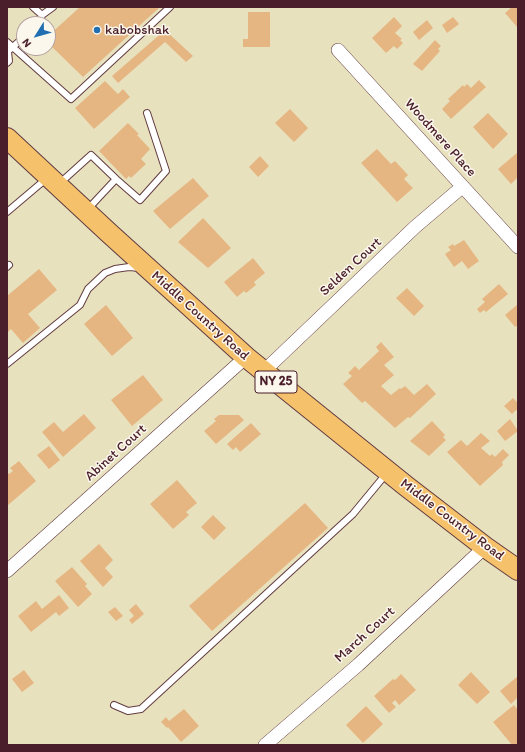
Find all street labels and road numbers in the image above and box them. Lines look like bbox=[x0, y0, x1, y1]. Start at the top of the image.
street label: Woodmere Place bbox=[401, 96, 479, 180]
street label: Selden Court bbox=[317, 234, 385, 300]
street label: Middle Country Road bbox=[148, 268, 252, 364]
road number: NY 25 bbox=[255, 371, 297, 393]
street label: Abinet Court bbox=[82, 421, 150, 485]
street label: Middle Country Road bbox=[397, 475, 507, 565]
street label: March Court bbox=[331, 604, 399, 666]

